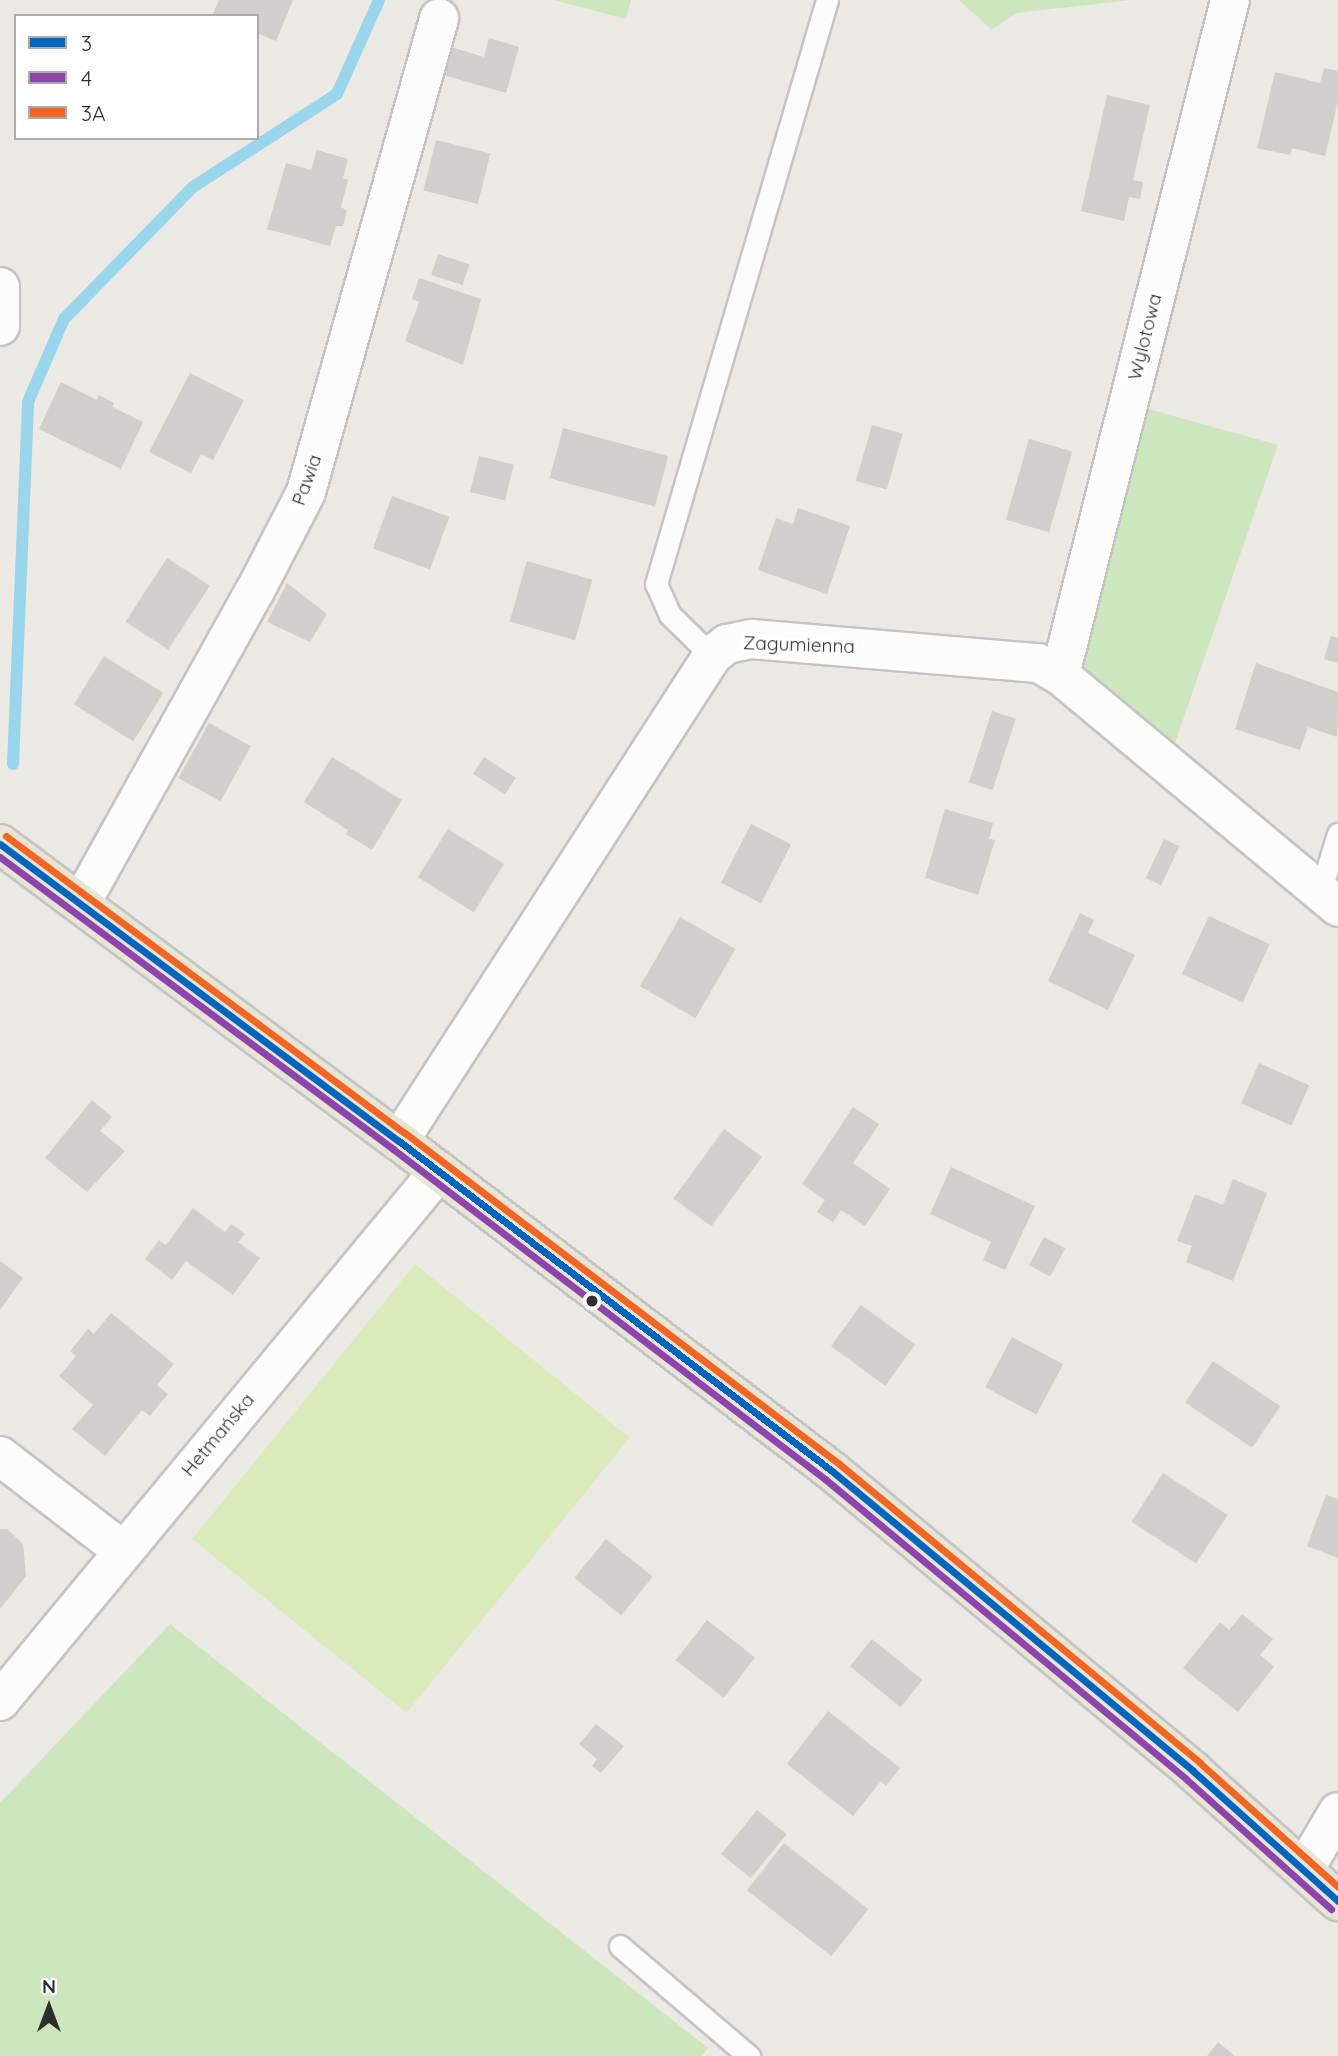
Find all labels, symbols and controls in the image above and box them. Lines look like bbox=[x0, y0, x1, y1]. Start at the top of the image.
legend bbox=[14, 14, 259, 140]
text: 3 bbox=[81, 30, 92, 56]
text: 4 bbox=[81, 65, 92, 91]
text: 3A bbox=[81, 100, 106, 126]
street label: Wylotowa bbox=[1123, 291, 1167, 383]
street label: Pawia bbox=[287, 451, 327, 509]
street label: Zagumienna bbox=[743, 632, 855, 658]
unlabelled marker bbox=[585, 1294, 599, 1308]
street label: Hetmańska bbox=[177, 1389, 259, 1481]
north arrow bbox=[14, 1972, 84, 2042]
text: N bbox=[42, 1974, 56, 1998]

